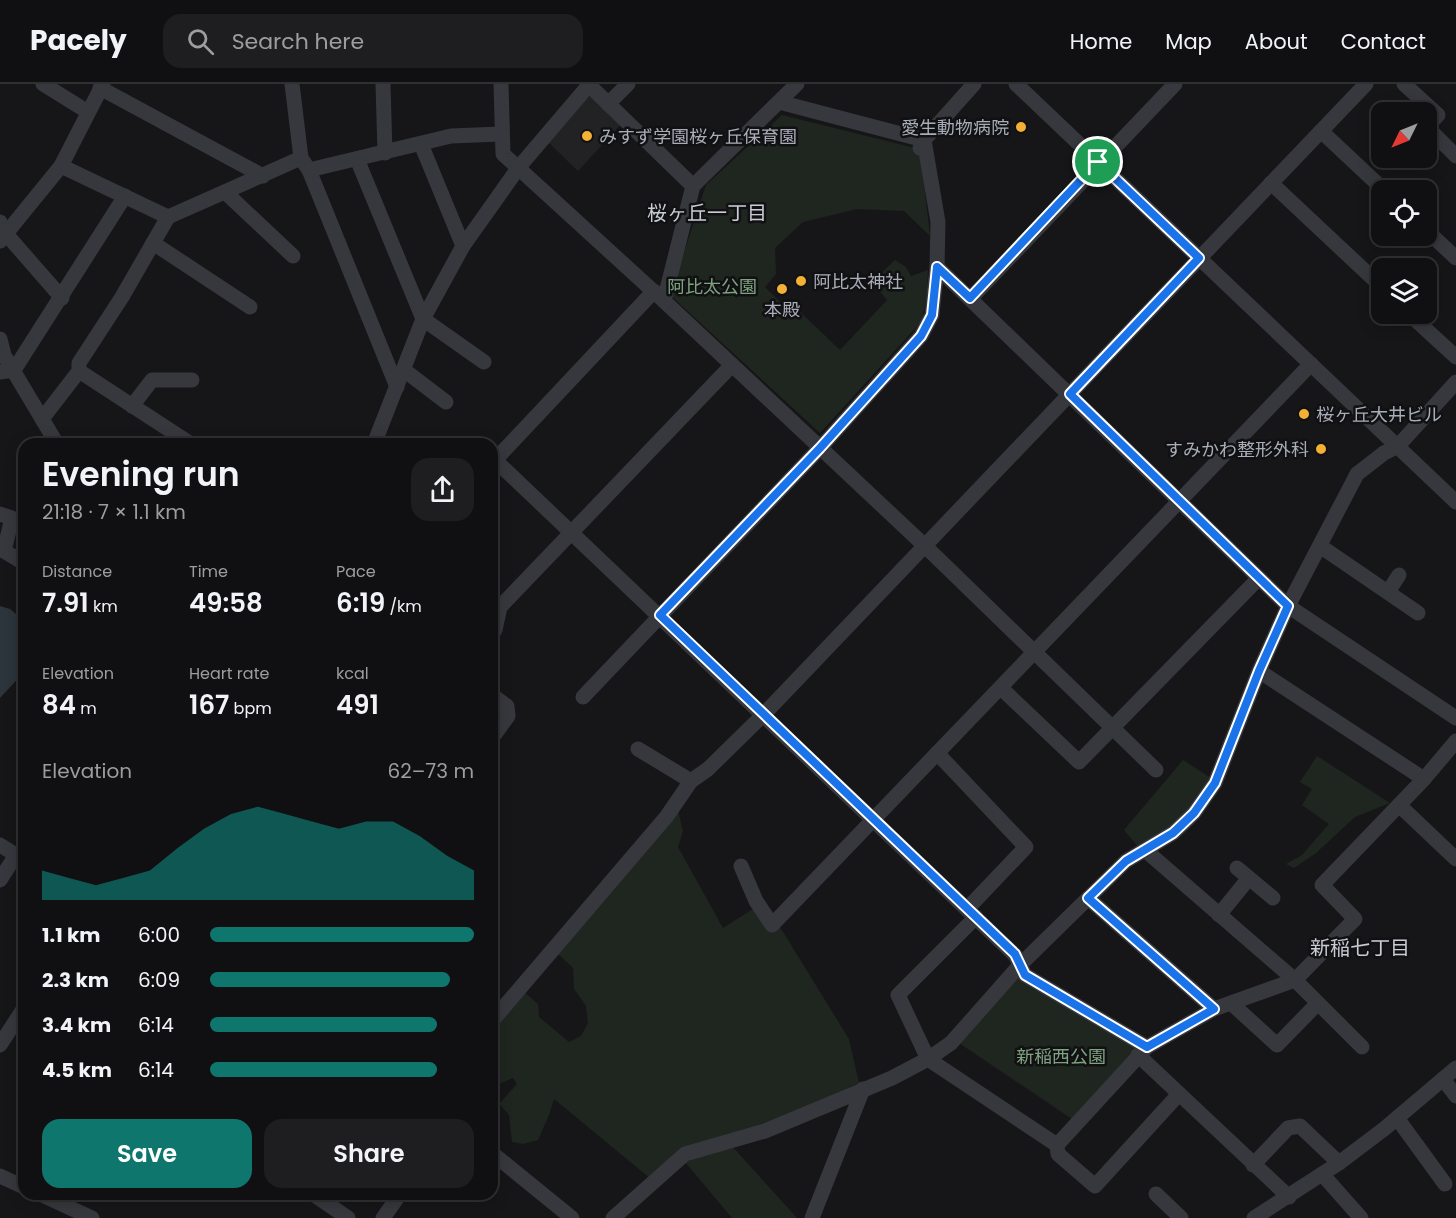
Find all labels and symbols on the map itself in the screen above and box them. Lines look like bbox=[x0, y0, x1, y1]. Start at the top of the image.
north arrow bbox=[1371, 102, 1437, 168]
place label: 愛生動物病院 bbox=[901, 115, 1009, 140]
marker: 愛生動物病院 bbox=[1014, 120, 1028, 134]
place label: みすず学園桜ヶ丘保育園 bbox=[599, 124, 797, 149]
marker: みすず学園桜ヶ丘保育園 bbox=[580, 129, 594, 143]
pin bbox=[1072, 136, 1123, 187]
district label: 桜ヶ丘一丁目 bbox=[647, 199, 767, 227]
place label: 阿比太神社 bbox=[813, 269, 903, 294]
park label: 阿比太公園 bbox=[667, 274, 757, 299]
marker: 阿比太神社 bbox=[794, 274, 808, 288]
marker: 本殿 bbox=[775, 282, 789, 296]
place label: 本殿 bbox=[764, 297, 800, 322]
place label: 桜ヶ丘大井ビル bbox=[1316, 402, 1442, 427]
marker: 桜ヶ丘大井ビル bbox=[1297, 407, 1311, 421]
place label: すみかわ整形外科 bbox=[1165, 437, 1309, 462]
marker: すみかわ整形外科 bbox=[1314, 442, 1328, 456]
district label: 新稲七丁目 bbox=[1310, 934, 1410, 962]
park label: 新稲西公園 bbox=[1016, 1044, 1106, 1069]

